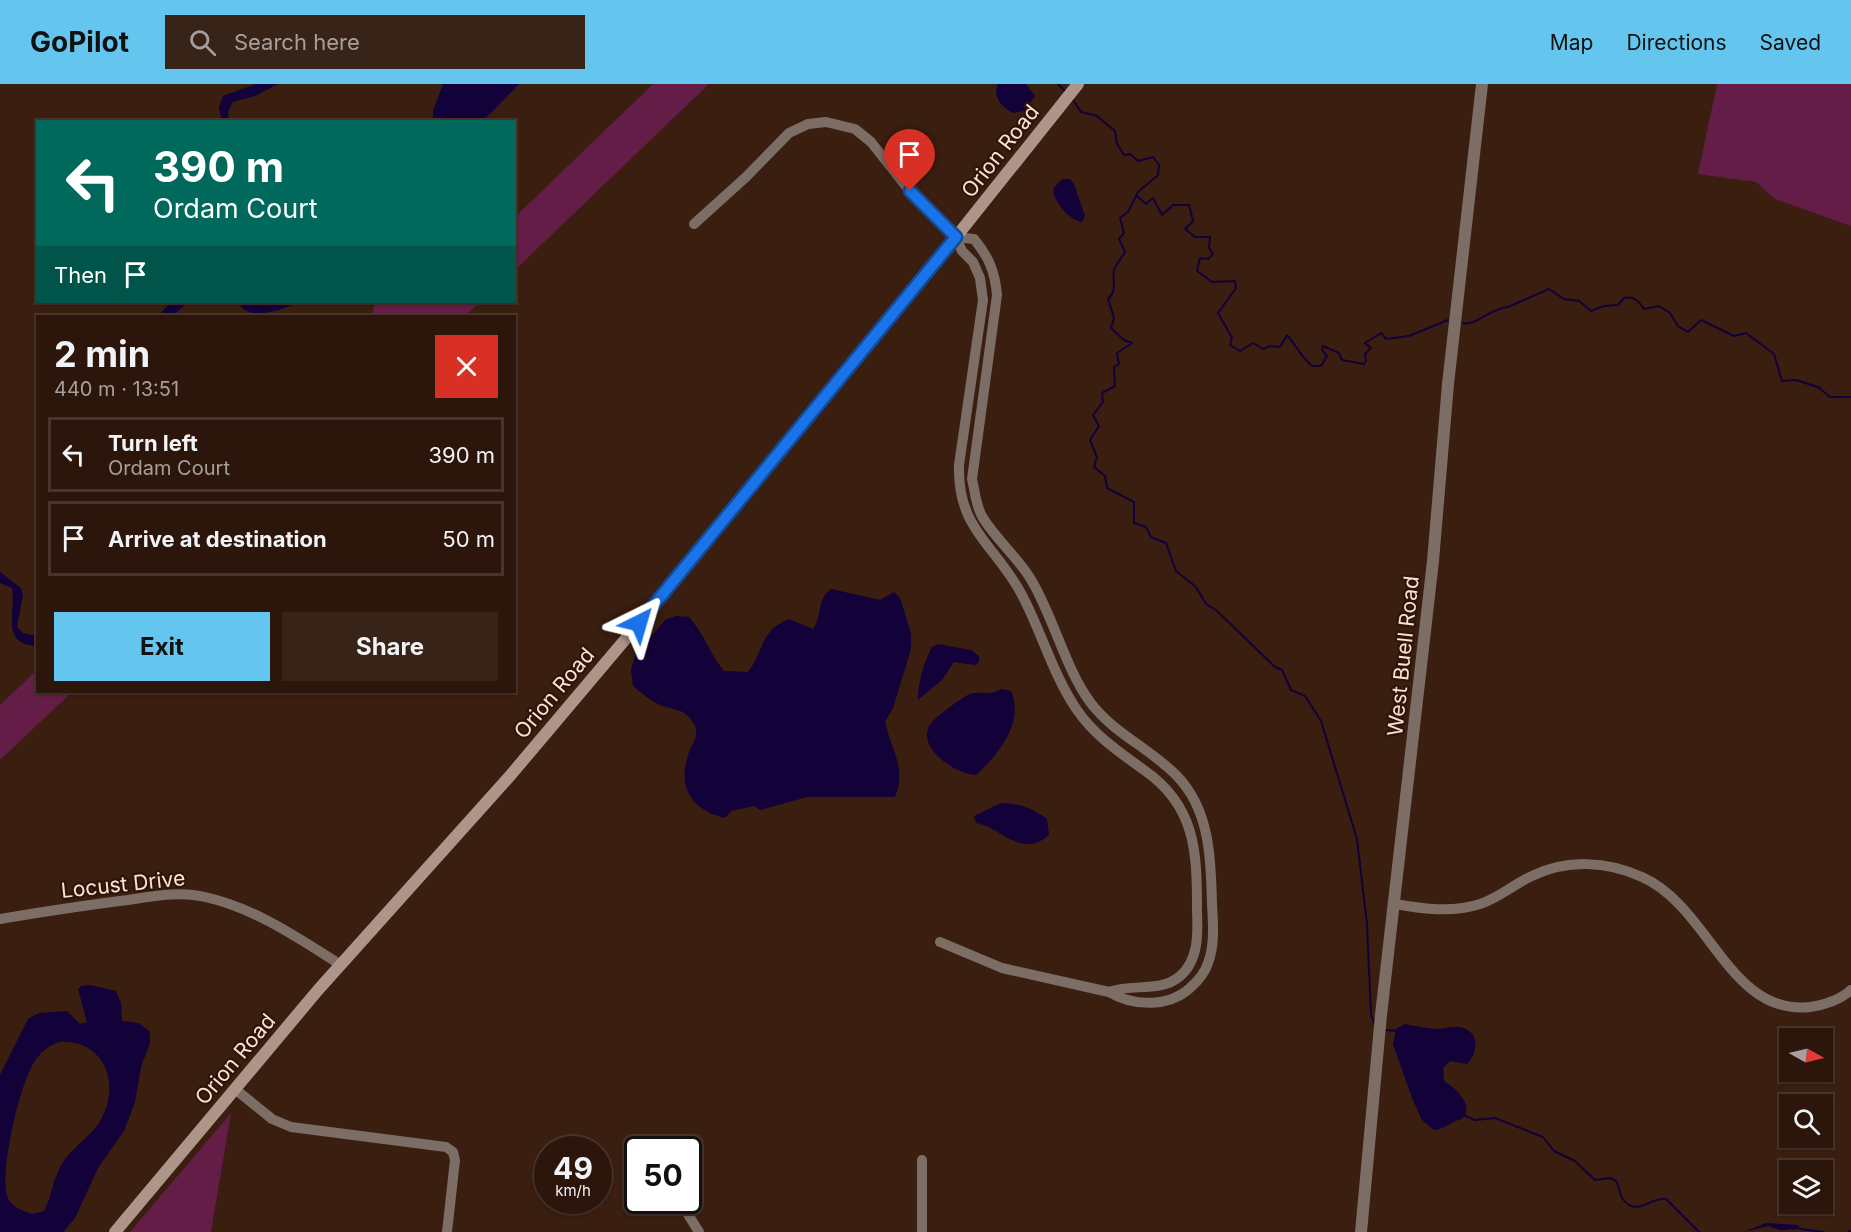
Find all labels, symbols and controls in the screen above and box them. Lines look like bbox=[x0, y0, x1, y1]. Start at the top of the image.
search box bbox=[165, 15, 585, 69]
text: GoPilot bbox=[30, 25, 129, 59]
icon: search bbox=[186, 26, 219, 59]
text: Search here bbox=[234, 29, 360, 55]
text: Map bbox=[1550, 30, 1593, 55]
text: Directions bbox=[1626, 30, 1727, 55]
text: Saved bbox=[1760, 30, 1821, 55]
street label: Orion Road bbox=[956, 100, 1044, 202]
pin bbox=[884, 129, 935, 191]
icon: arrive bbox=[893, 138, 926, 171]
text: 390 m bbox=[153, 141, 284, 192]
icon: left bbox=[54, 144, 132, 222]
text: Ordam Court bbox=[153, 192, 318, 225]
icon: arrive bbox=[119, 258, 152, 291]
text: Then bbox=[54, 262, 107, 288]
text: 2 min bbox=[54, 332, 150, 376]
button: close bbox=[435, 335, 498, 398]
text: 440 m · 13:51 bbox=[54, 377, 179, 401]
text: Turn left bbox=[108, 430, 198, 456]
icon: left bbox=[57, 438, 90, 471]
text: 390 m bbox=[428, 442, 495, 468]
text: Ordam Court bbox=[108, 456, 230, 480]
icon: arrive bbox=[57, 522, 90, 555]
text: Arrive at destination bbox=[108, 526, 327, 552]
text: 50 m bbox=[442, 526, 495, 552]
street label: West Buell Road bbox=[1382, 575, 1424, 737]
position arrow bbox=[607, 591, 671, 655]
button: Exit bbox=[54, 612, 270, 681]
button: Share bbox=[282, 612, 498, 681]
street label: Orion Road bbox=[509, 642, 599, 744]
street label: Locust Drive bbox=[60, 865, 186, 903]
street label: Orion Road bbox=[190, 1008, 280, 1110]
north arrow bbox=[1779, 1028, 1833, 1082]
map controls bbox=[1779, 1028, 1833, 1214]
button: search bbox=[1779, 1094, 1833, 1148]
speed limit sign: 50 bbox=[624, 1136, 702, 1214]
text: 49 bbox=[553, 1150, 593, 1186]
button: layers bbox=[1779, 1160, 1833, 1214]
text: km/h bbox=[555, 1181, 591, 1200]

